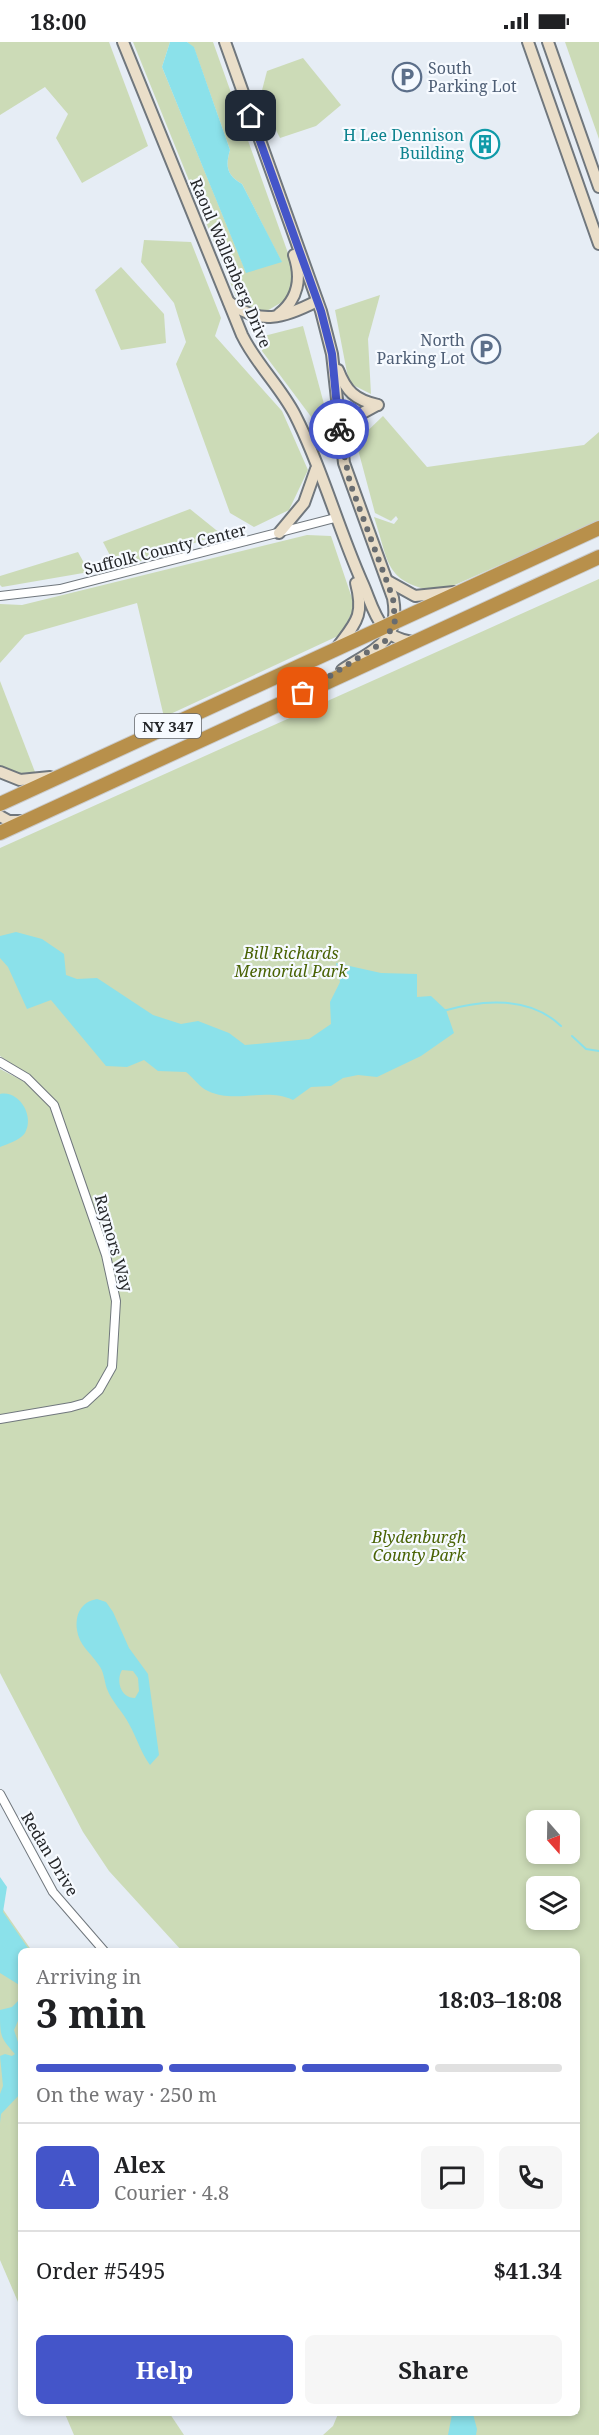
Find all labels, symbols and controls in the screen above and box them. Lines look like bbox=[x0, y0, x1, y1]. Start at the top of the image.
text: 18:00 bbox=[30, 6, 86, 36]
place label: South Parking Lot bbox=[428, 57, 517, 97]
parking icon: South Parking Lot bbox=[391, 61, 423, 93]
pin bbox=[225, 90, 276, 141]
icon: home bbox=[234, 99, 267, 132]
place label: H Lee Dennison Building bbox=[343, 124, 464, 164]
building icon: H Lee Dennison Building bbox=[469, 128, 501, 160]
street label: Raoul Wallenberg Drive bbox=[185, 175, 277, 351]
place label: North Parking Lot bbox=[376, 329, 465, 369]
parking icon: North Parking Lot bbox=[470, 333, 502, 365]
courier bbox=[309, 399, 369, 459]
icon: bike bbox=[323, 413, 356, 446]
street label: Suffolk County Center bbox=[81, 518, 249, 580]
pin bbox=[277, 667, 328, 718]
icon: bag bbox=[286, 676, 319, 709]
road number: NY 347 bbox=[135, 714, 201, 738]
park label: Bill Richards Memorial Park bbox=[234, 942, 348, 982]
street label: Raynors Way bbox=[90, 1192, 139, 1295]
park label: Blydenburgh County Park bbox=[371, 1526, 467, 1566]
street label: Redan Drive bbox=[16, 1808, 84, 1900]
north arrow bbox=[526, 1810, 580, 1864]
map controls bbox=[526, 1810, 580, 1930]
button: layers bbox=[526, 1876, 580, 1930]
text: Arriving in bbox=[36, 1963, 141, 1990]
text: 18:03–18:08 bbox=[438, 1984, 562, 2014]
text: 3 min bbox=[36, 1986, 146, 2039]
text: On the way · 250 m bbox=[36, 2081, 217, 2108]
button: chat bbox=[421, 2146, 484, 2209]
button: phone bbox=[499, 2146, 562, 2209]
text: Alex bbox=[114, 2149, 165, 2179]
text: A bbox=[59, 2162, 76, 2192]
text: Courier · 4.8 bbox=[114, 2179, 229, 2206]
text: Order #5495 bbox=[36, 2255, 166, 2285]
text: $41.34 bbox=[493, 2255, 562, 2285]
button: Help bbox=[36, 2335, 293, 2404]
button: Share bbox=[305, 2335, 562, 2404]

